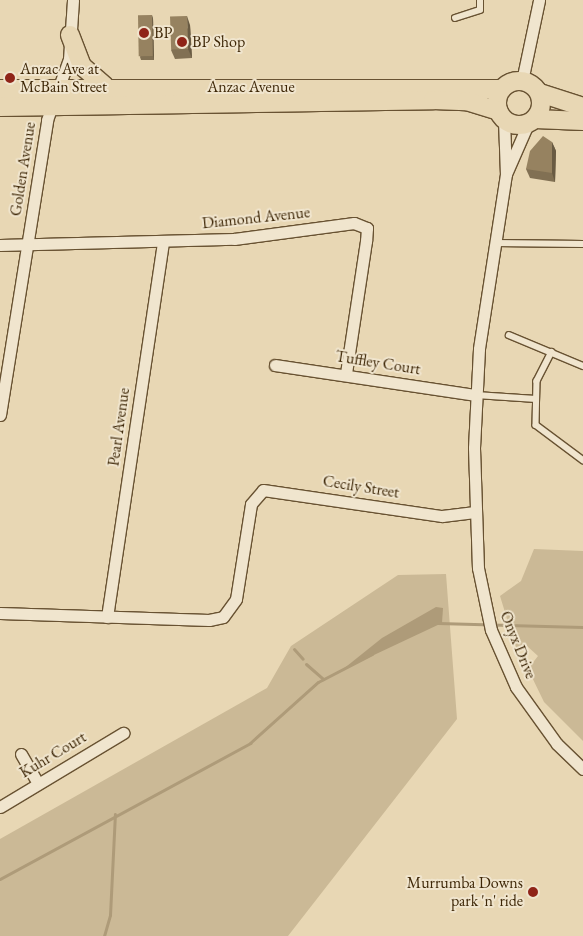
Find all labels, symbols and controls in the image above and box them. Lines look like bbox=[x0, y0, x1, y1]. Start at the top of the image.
place label: BP bbox=[154, 23, 172, 43]
marker: BP bbox=[138, 27, 150, 39]
place label: BP Shop bbox=[192, 32, 245, 52]
marker: BP Shop bbox=[176, 36, 188, 48]
place label: Anzac Ave at McBain Street bbox=[20, 59, 107, 97]
marker: Anzac Ave at McBain Street bbox=[4, 72, 16, 84]
street label: Anzac Avenue bbox=[207, 77, 295, 97]
street label: Golden Avenue bbox=[6, 121, 40, 217]
street label: Diamond Avenue bbox=[201, 203, 311, 233]
street label: Tuffley Court bbox=[334, 347, 422, 379]
street label: Pearl Avenue bbox=[104, 387, 134, 467]
street label: Cecily Street bbox=[321, 471, 401, 503]
street label: Onyx Drive bbox=[496, 608, 540, 682]
street label: Kuhr Court bbox=[16, 728, 90, 782]
place label: Murrumba Downs park 'n' ride bbox=[407, 873, 523, 911]
marker: Murrumba Downs park 'n' ride bbox=[527, 886, 539, 898]

